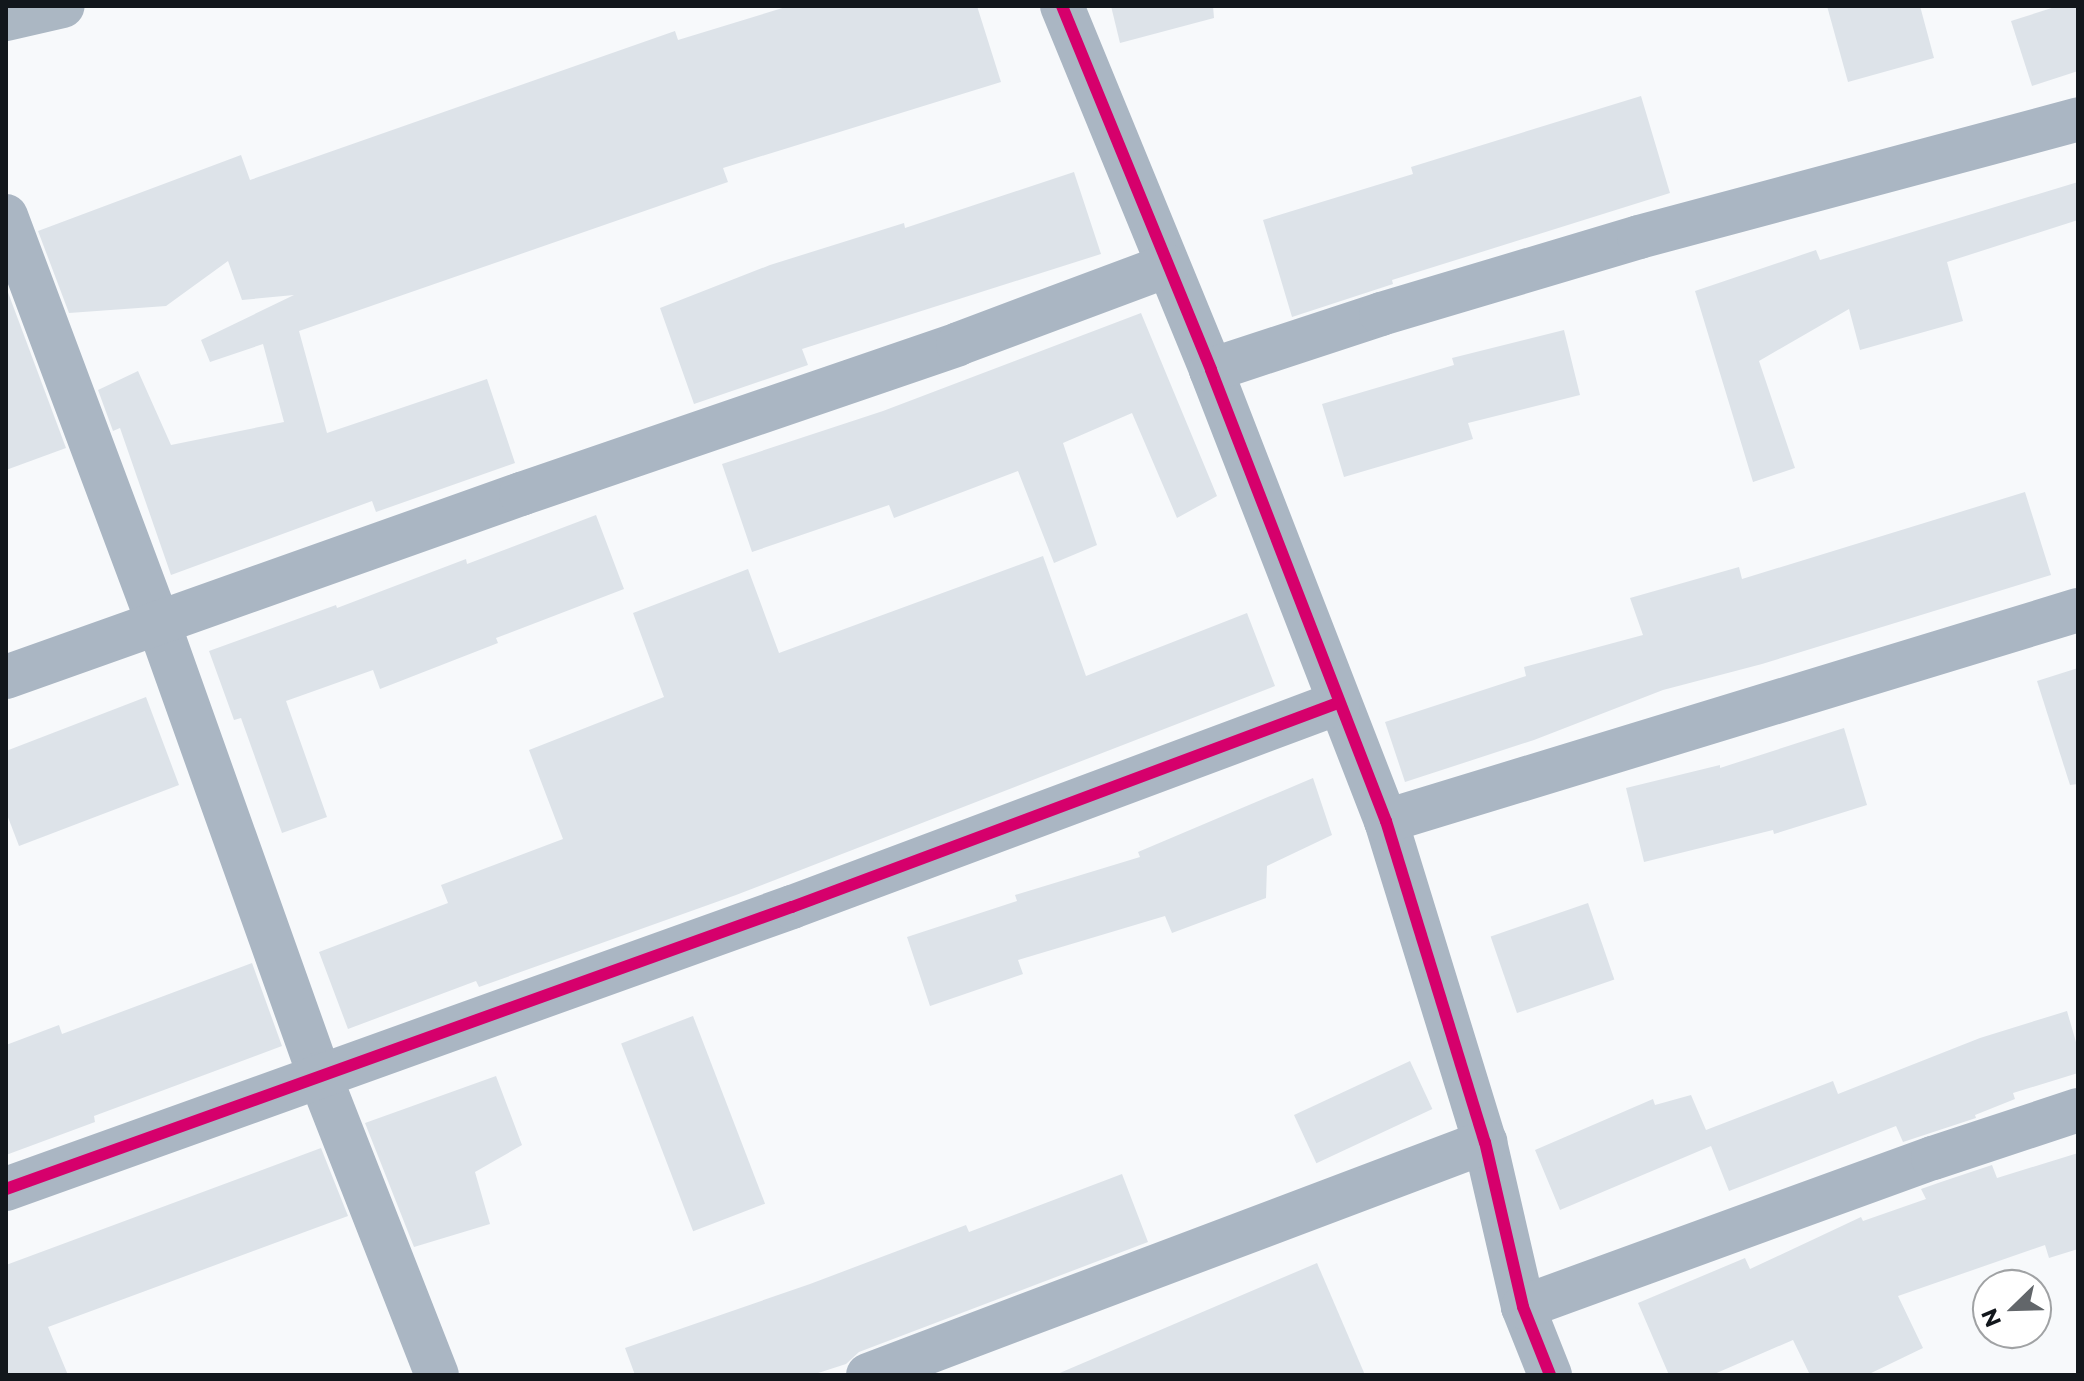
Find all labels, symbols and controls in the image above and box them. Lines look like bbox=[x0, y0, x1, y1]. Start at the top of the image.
north arrow bbox=[1972, 1269, 2052, 1349]
text: N bbox=[1975, 1304, 2007, 1331]

